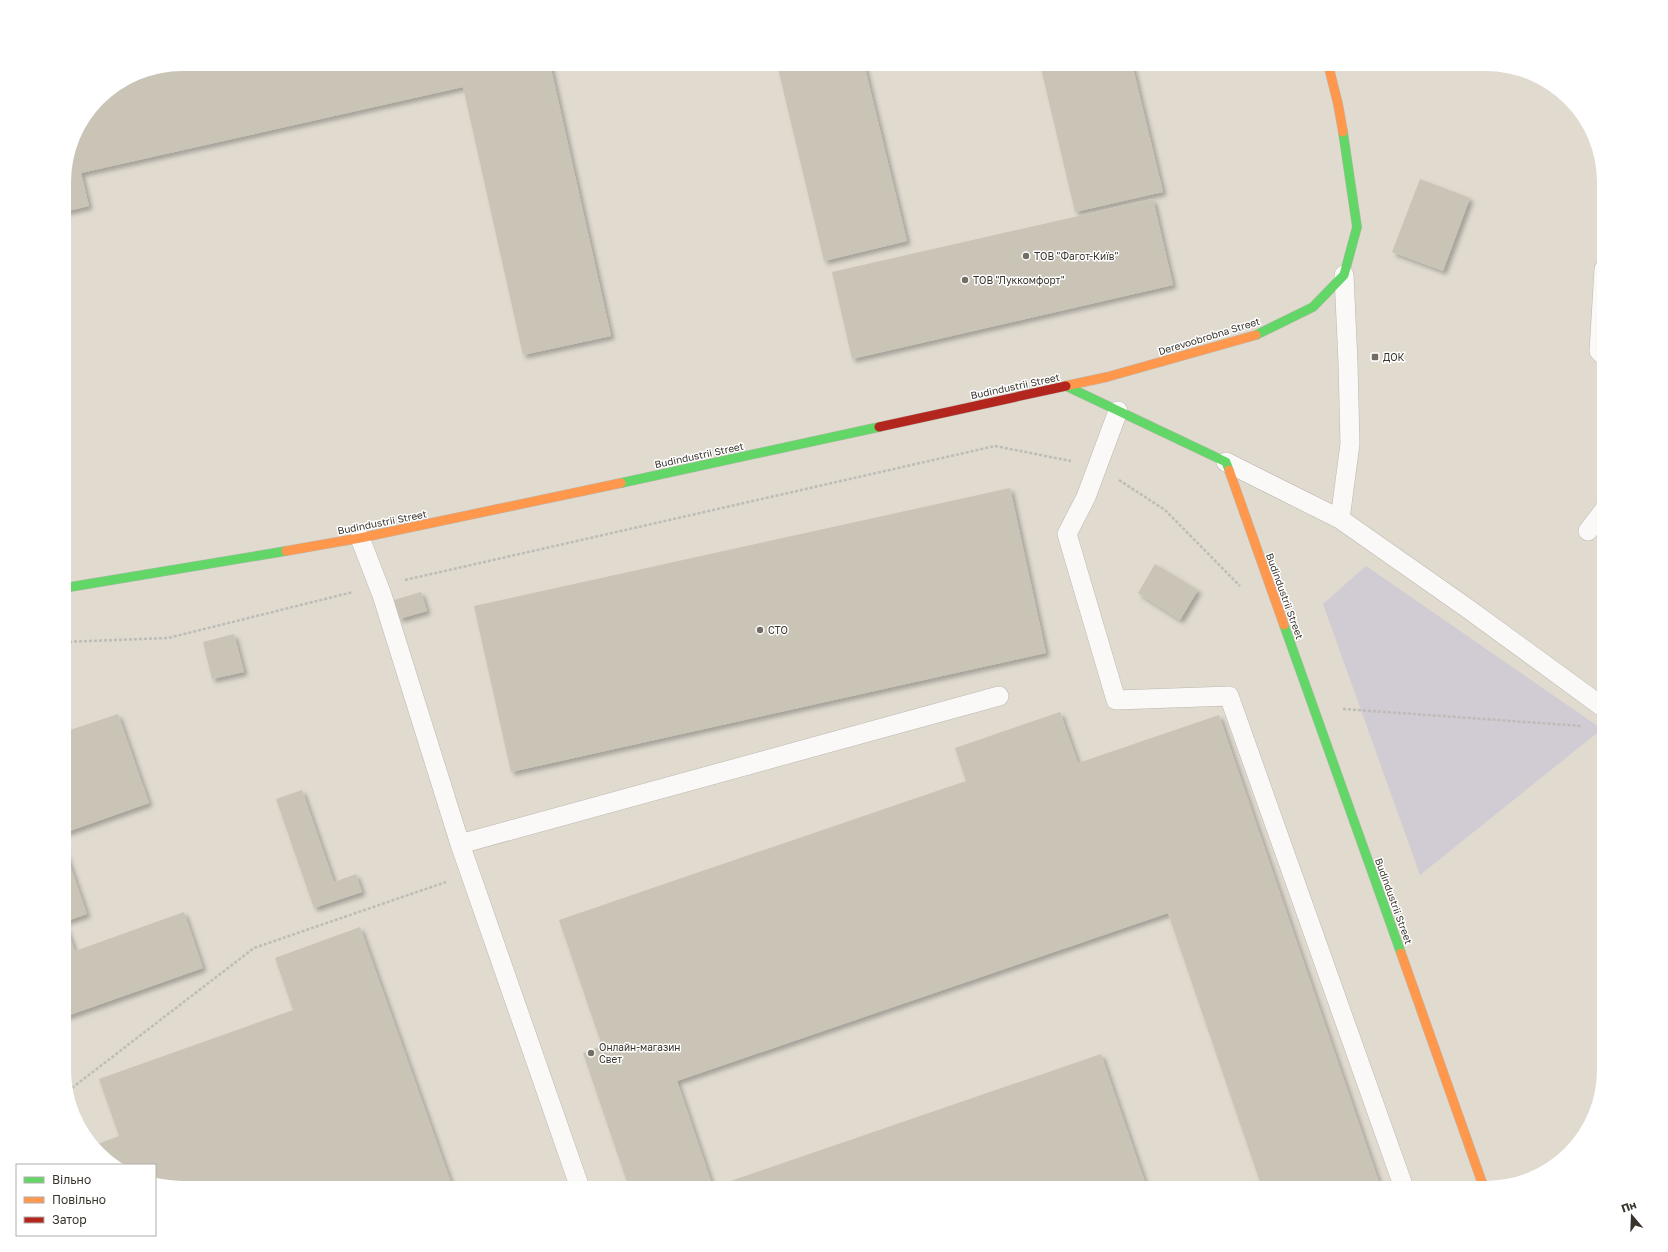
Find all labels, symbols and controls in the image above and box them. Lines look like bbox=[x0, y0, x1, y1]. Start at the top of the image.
place label: ТОВ "Фагот-Київ" bbox=[1034, 250, 1118, 262]
marker: ТОВ "Фагот-Київ" bbox=[1021, 251, 1031, 261]
place label: ТОВ "Луккомфорт" bbox=[973, 274, 1065, 286]
marker: ТОВ "Луккомфорт" bbox=[960, 275, 970, 285]
street label: Derevoobrobna Street bbox=[1157, 315, 1261, 357]
place label: ДОК bbox=[1383, 351, 1405, 363]
marker: ДОК bbox=[1370, 352, 1380, 362]
street label: Budindustrii Street bbox=[969, 371, 1061, 401]
street label: Budindustrii Street bbox=[653, 440, 745, 470]
street label: Budindustrii Street bbox=[336, 507, 428, 537]
street label: Budindustrii Street bbox=[1264, 551, 1306, 641]
place label: СТО bbox=[768, 624, 788, 636]
marker: СТО bbox=[755, 625, 765, 635]
street label: Budindustrii Street bbox=[1373, 856, 1415, 946]
place label: Онлайн-магазин Свет bbox=[599, 1041, 680, 1065]
marker: Онлайн-магазин Свет bbox=[586, 1048, 596, 1058]
legend bbox=[16, 1164, 156, 1236]
text: Вільно bbox=[52, 1172, 91, 1187]
text: Повільно bbox=[52, 1192, 106, 1207]
north arrow bbox=[1612, 1196, 1652, 1236]
text: Пн bbox=[1619, 1197, 1638, 1215]
text: Затор bbox=[52, 1212, 87, 1227]

